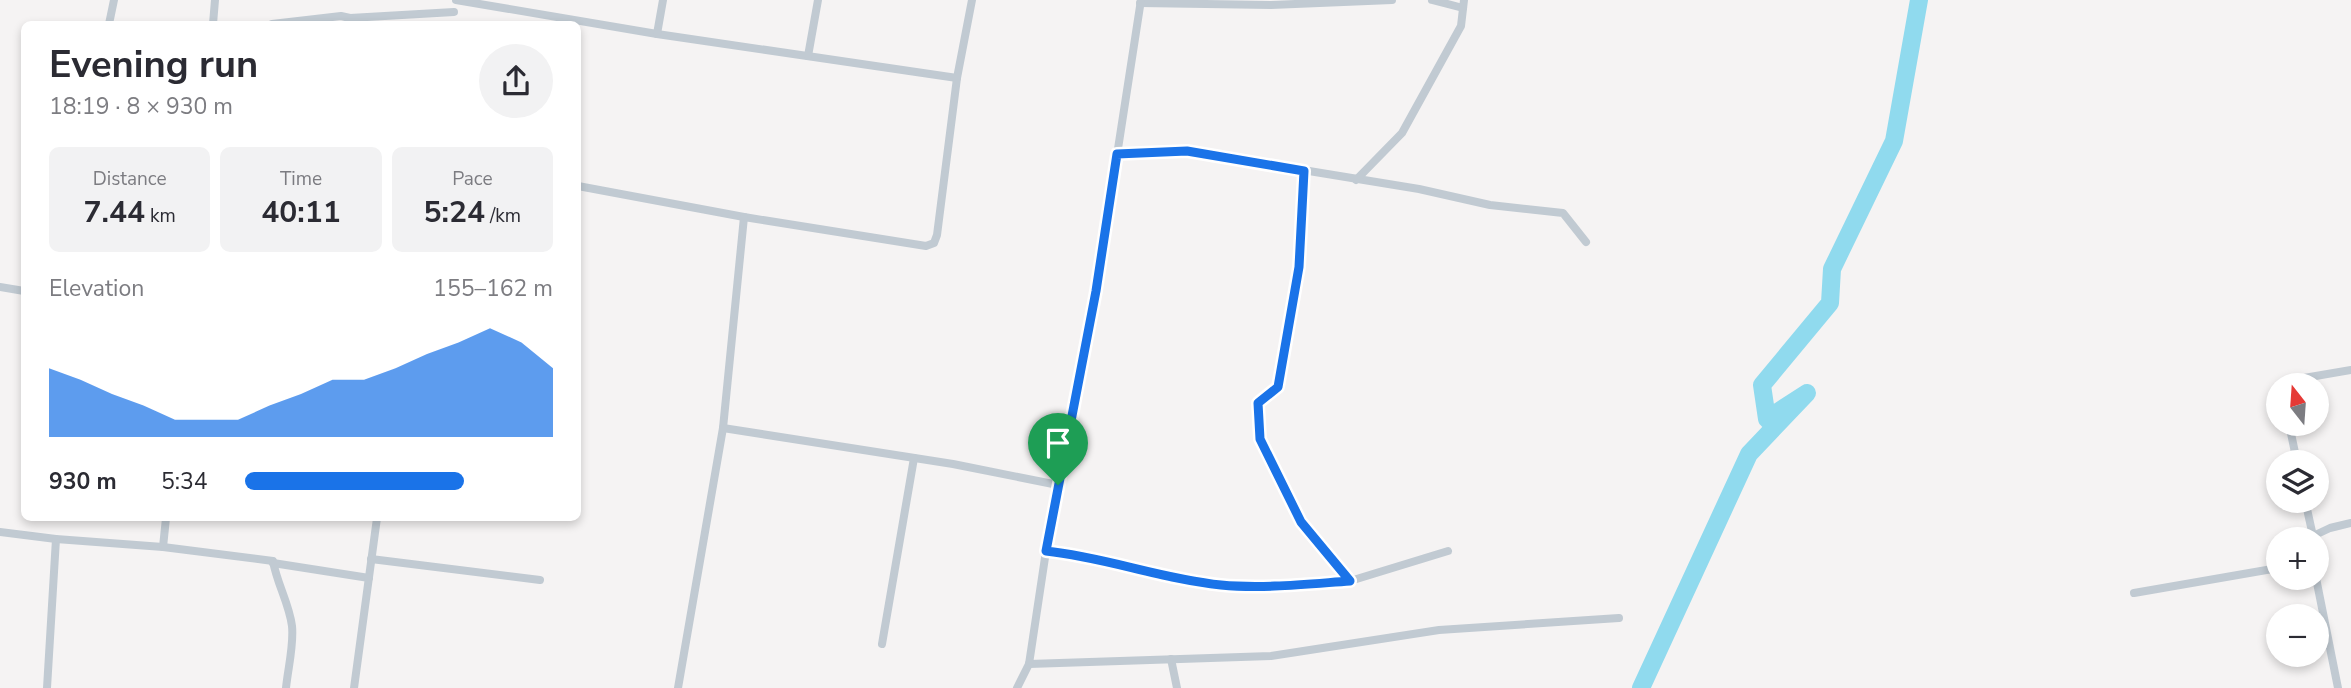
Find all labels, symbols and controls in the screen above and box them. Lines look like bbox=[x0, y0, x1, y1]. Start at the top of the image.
text: Evening run bbox=[49, 39, 258, 90]
button: share bbox=[479, 44, 553, 118]
text: 18:19 · 8 × 930 m bbox=[49, 91, 233, 122]
text: Distance bbox=[93, 166, 167, 192]
text: Time bbox=[280, 166, 322, 192]
text: Pace bbox=[452, 166, 493, 192]
text: 7.44 bbox=[84, 192, 145, 233]
text: 40:11 bbox=[261, 192, 341, 233]
text: 5:24 bbox=[424, 192, 485, 233]
text: km bbox=[145, 203, 176, 229]
text: /km bbox=[485, 203, 521, 229]
text: Elevation bbox=[49, 273, 144, 304]
text: 155–162 m bbox=[433, 273, 553, 304]
north arrow bbox=[2266, 373, 2329, 436]
map controls bbox=[2266, 373, 2329, 667]
pin bbox=[1028, 413, 1088, 485]
icon: arrive bbox=[1039, 424, 1077, 462]
button: layers bbox=[2266, 450, 2329, 513]
text: 930 m bbox=[49, 466, 117, 497]
text: 5:34 bbox=[161, 466, 208, 497]
button: + bbox=[2266, 527, 2329, 590]
button: − bbox=[2266, 604, 2329, 667]

